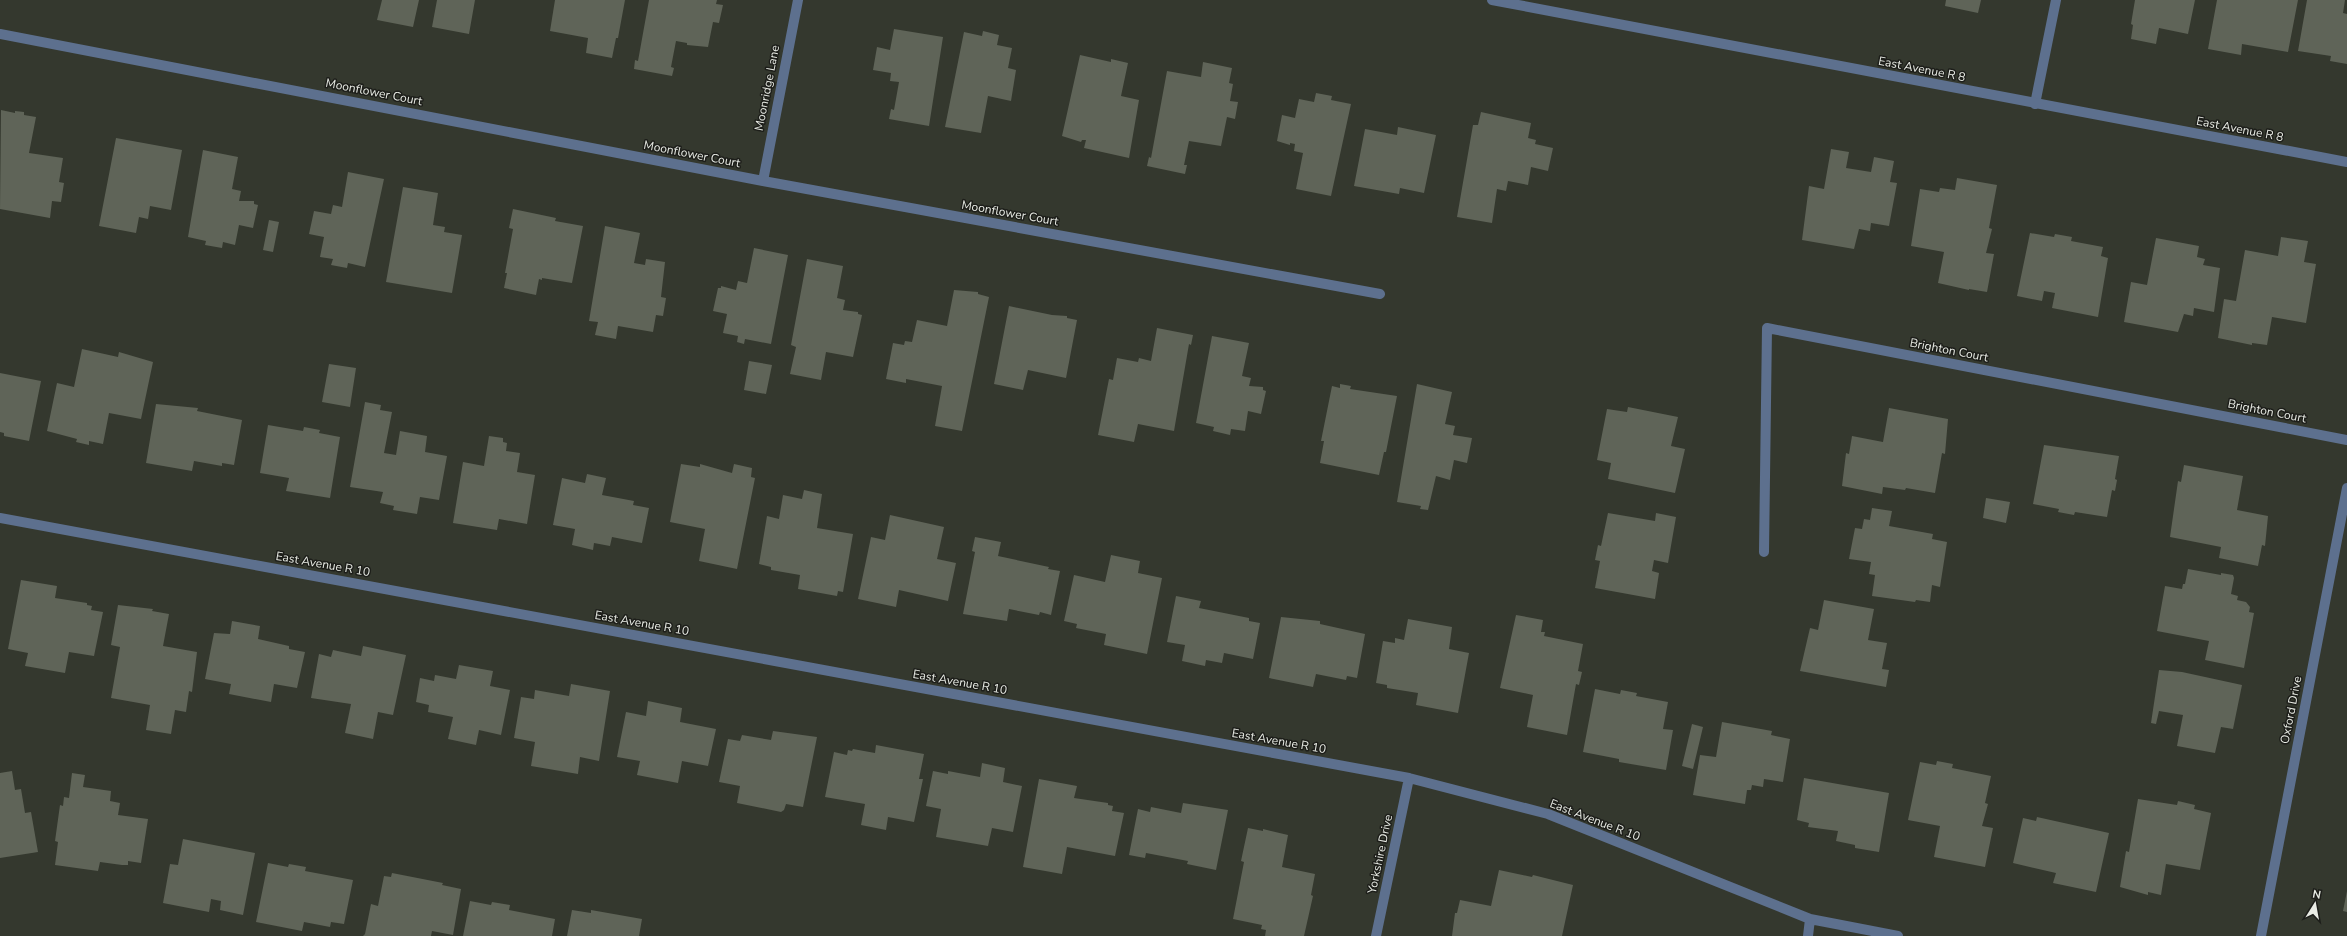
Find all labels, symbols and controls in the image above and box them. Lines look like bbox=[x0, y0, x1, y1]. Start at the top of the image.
street label: Moonridge Lane bbox=[751, 44, 783, 132]
street label: East Avenue R 8 bbox=[1877, 53, 1967, 85]
street label: Moonflower Court bbox=[324, 75, 424, 109]
street label: East Avenue R 8 bbox=[2195, 113, 2285, 145]
street label: Moonflower Court bbox=[642, 137, 742, 171]
street label: Moonflower Court bbox=[960, 197, 1060, 230]
street label: Brighton Court bbox=[1908, 335, 1990, 366]
street label: Brighton Court bbox=[2226, 396, 2308, 427]
street label: East Avenue R 10 bbox=[274, 548, 372, 580]
street label: East Avenue R 10 bbox=[593, 607, 691, 639]
street label: East Avenue R 10 bbox=[911, 666, 1009, 698]
street label: Oxford Drive bbox=[2277, 675, 2305, 745]
street label: East Avenue R 10 bbox=[1230, 725, 1328, 757]
street label: East Avenue R 10 bbox=[1547, 795, 1643, 845]
street label: Yorkshire Drive bbox=[1364, 813, 1396, 896]
north arrow bbox=[2295, 884, 2335, 924]
text: N bbox=[2311, 887, 2322, 903]

